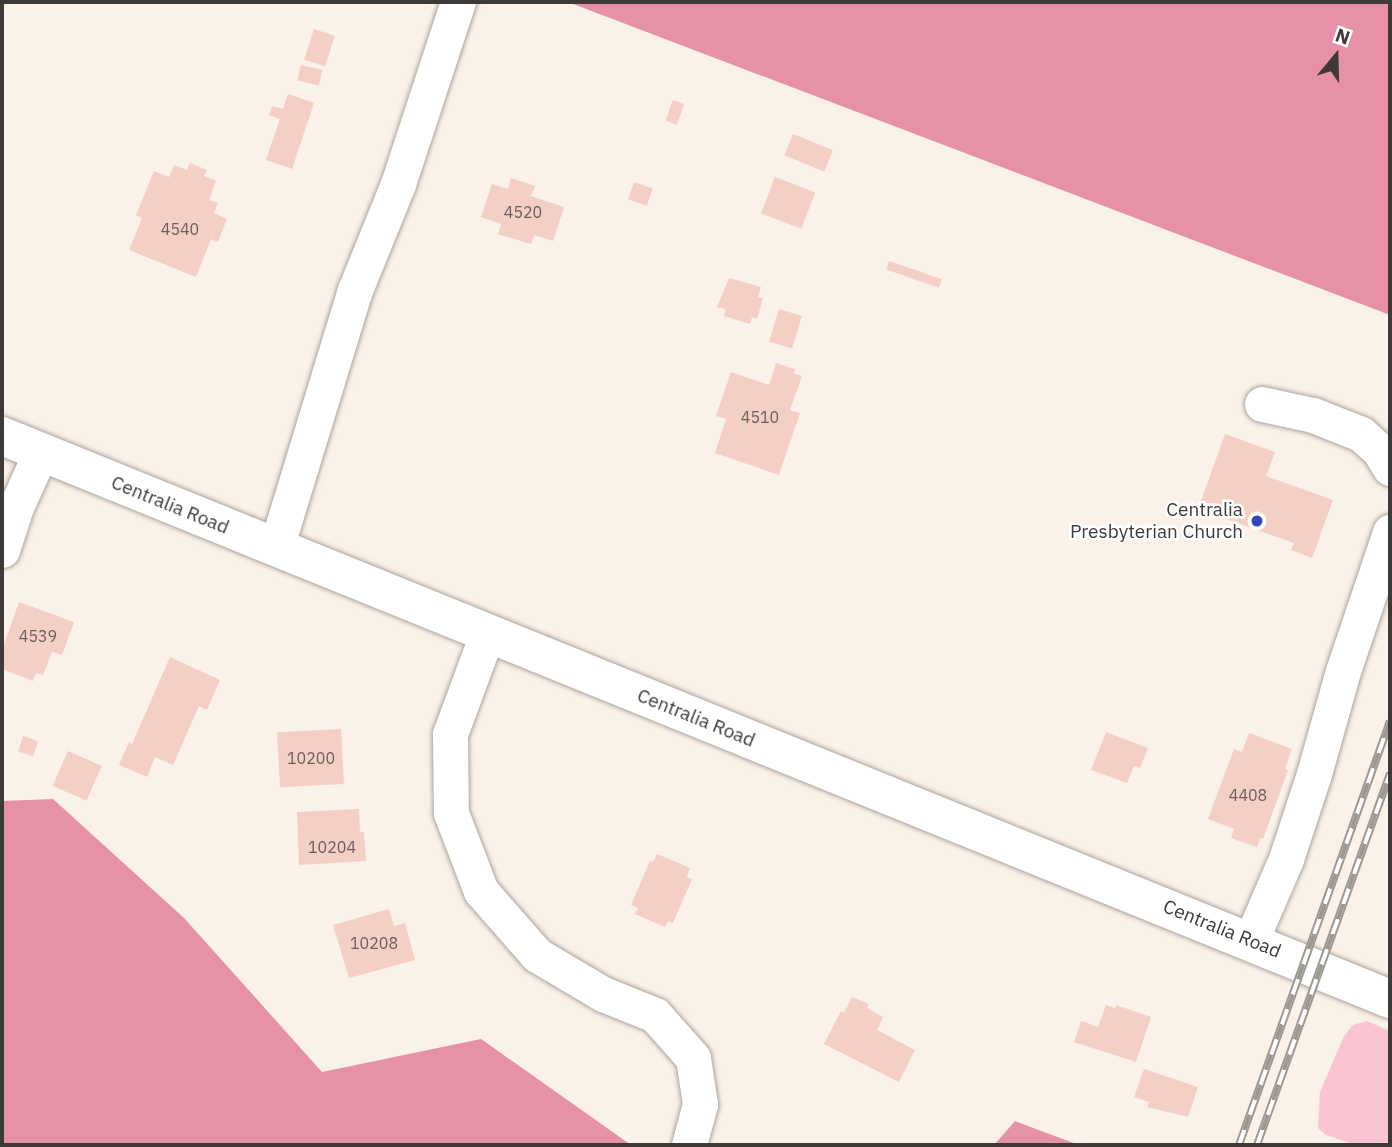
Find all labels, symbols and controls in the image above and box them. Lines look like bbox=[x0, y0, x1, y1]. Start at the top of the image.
north arrow bbox=[1301, 21, 1371, 91]
text: N bbox=[1332, 23, 1353, 50]
house number: 4520 bbox=[504, 202, 542, 222]
house number: 4540 bbox=[161, 219, 199, 239]
house number: 4510 bbox=[741, 407, 779, 427]
street label: Centralia Road bbox=[108, 471, 232, 539]
place label: Centralia Presbyterian Church bbox=[1070, 499, 1243, 543]
marker: Centralia Presbyterian Church bbox=[1249, 513, 1265, 529]
house number: 4539 bbox=[19, 626, 57, 646]
street label: Centralia Road bbox=[634, 684, 758, 752]
house number: 10200 bbox=[287, 748, 335, 768]
house number: 4408 bbox=[1229, 785, 1267, 805]
house number: 10204 bbox=[308, 837, 356, 857]
street label: Centralia Road bbox=[1160, 895, 1284, 963]
house number: 10208 bbox=[350, 933, 398, 953]

